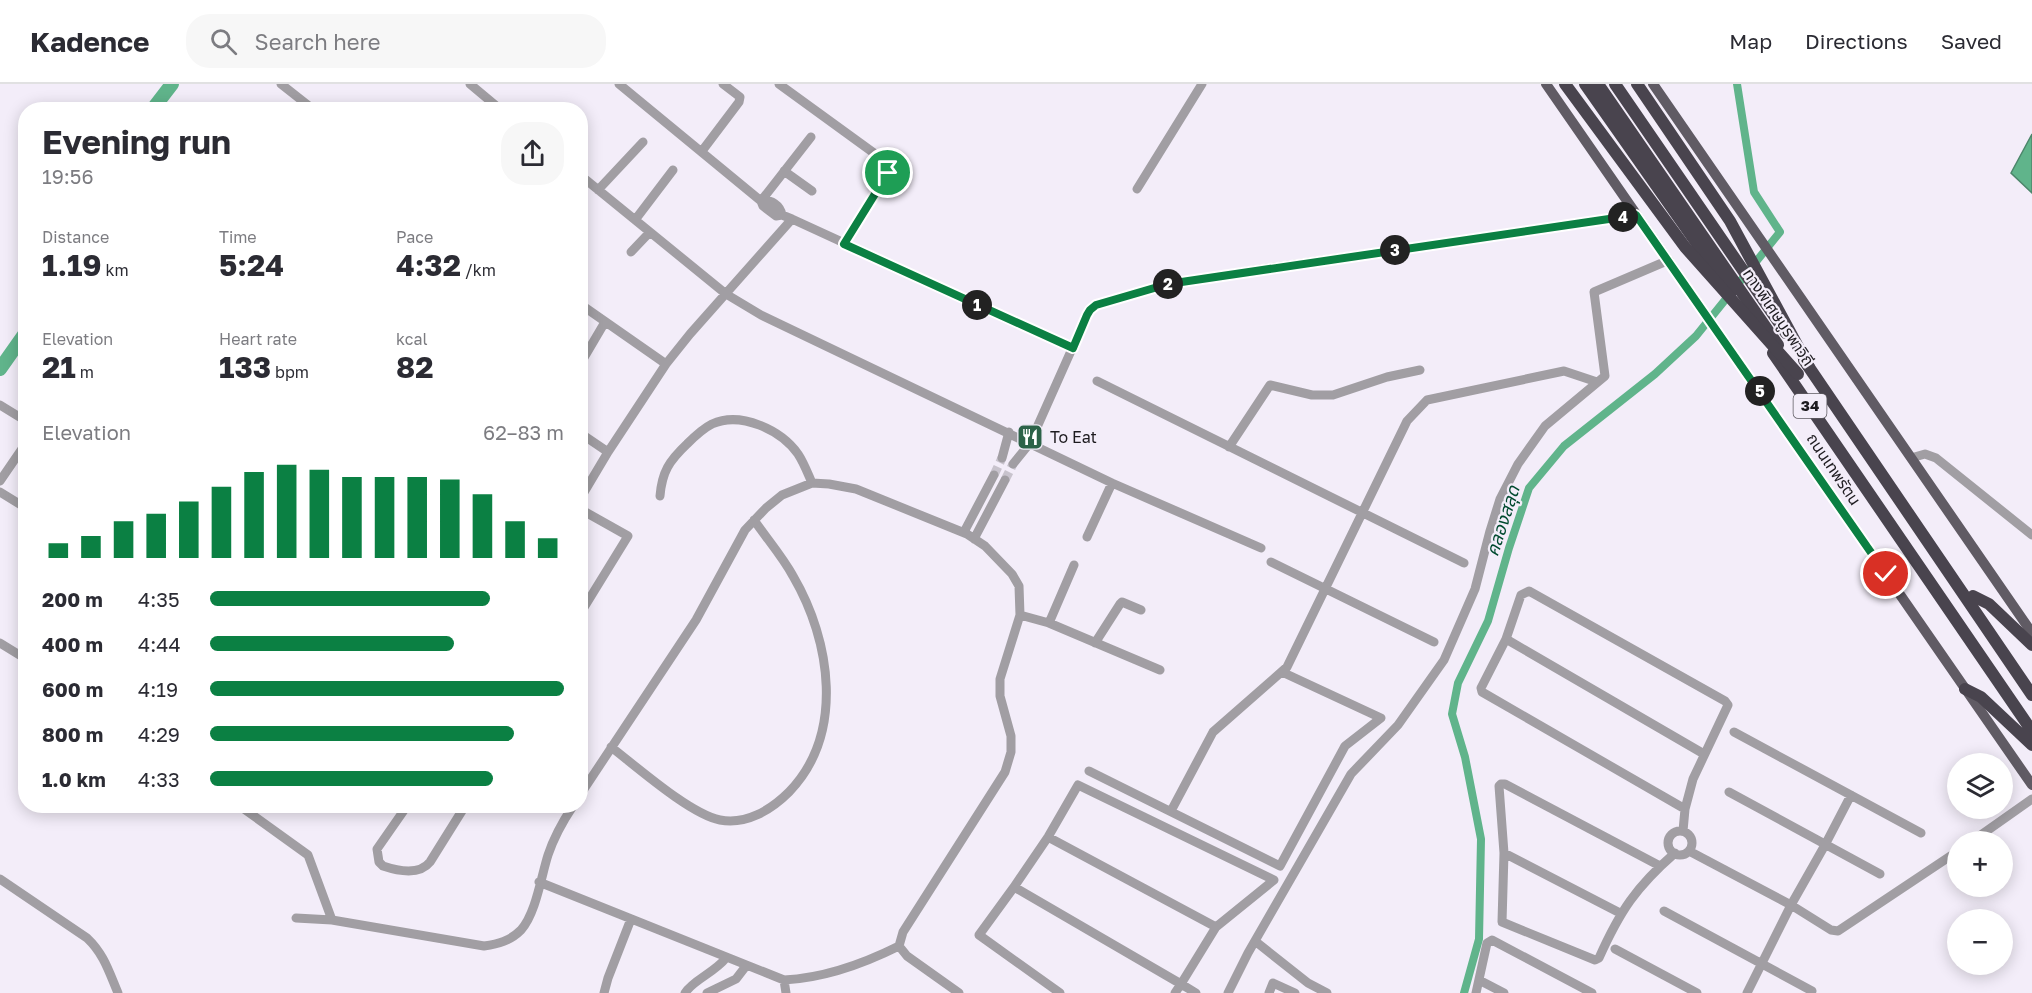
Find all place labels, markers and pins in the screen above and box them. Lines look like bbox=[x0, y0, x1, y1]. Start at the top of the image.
pin bbox=[862, 147, 913, 198]
pin: 4 bbox=[1608, 202, 1638, 232]
pin: 3 bbox=[1380, 235, 1410, 265]
pin: 2 bbox=[1153, 269, 1183, 299]
pin: 1 bbox=[962, 290, 992, 320]
pin: 5 bbox=[1745, 376, 1775, 406]
restaurant icon: To Eat bbox=[1015, 422, 1045, 452]
place label: To Eat bbox=[1050, 427, 1097, 447]
pin bbox=[1860, 548, 1911, 599]

